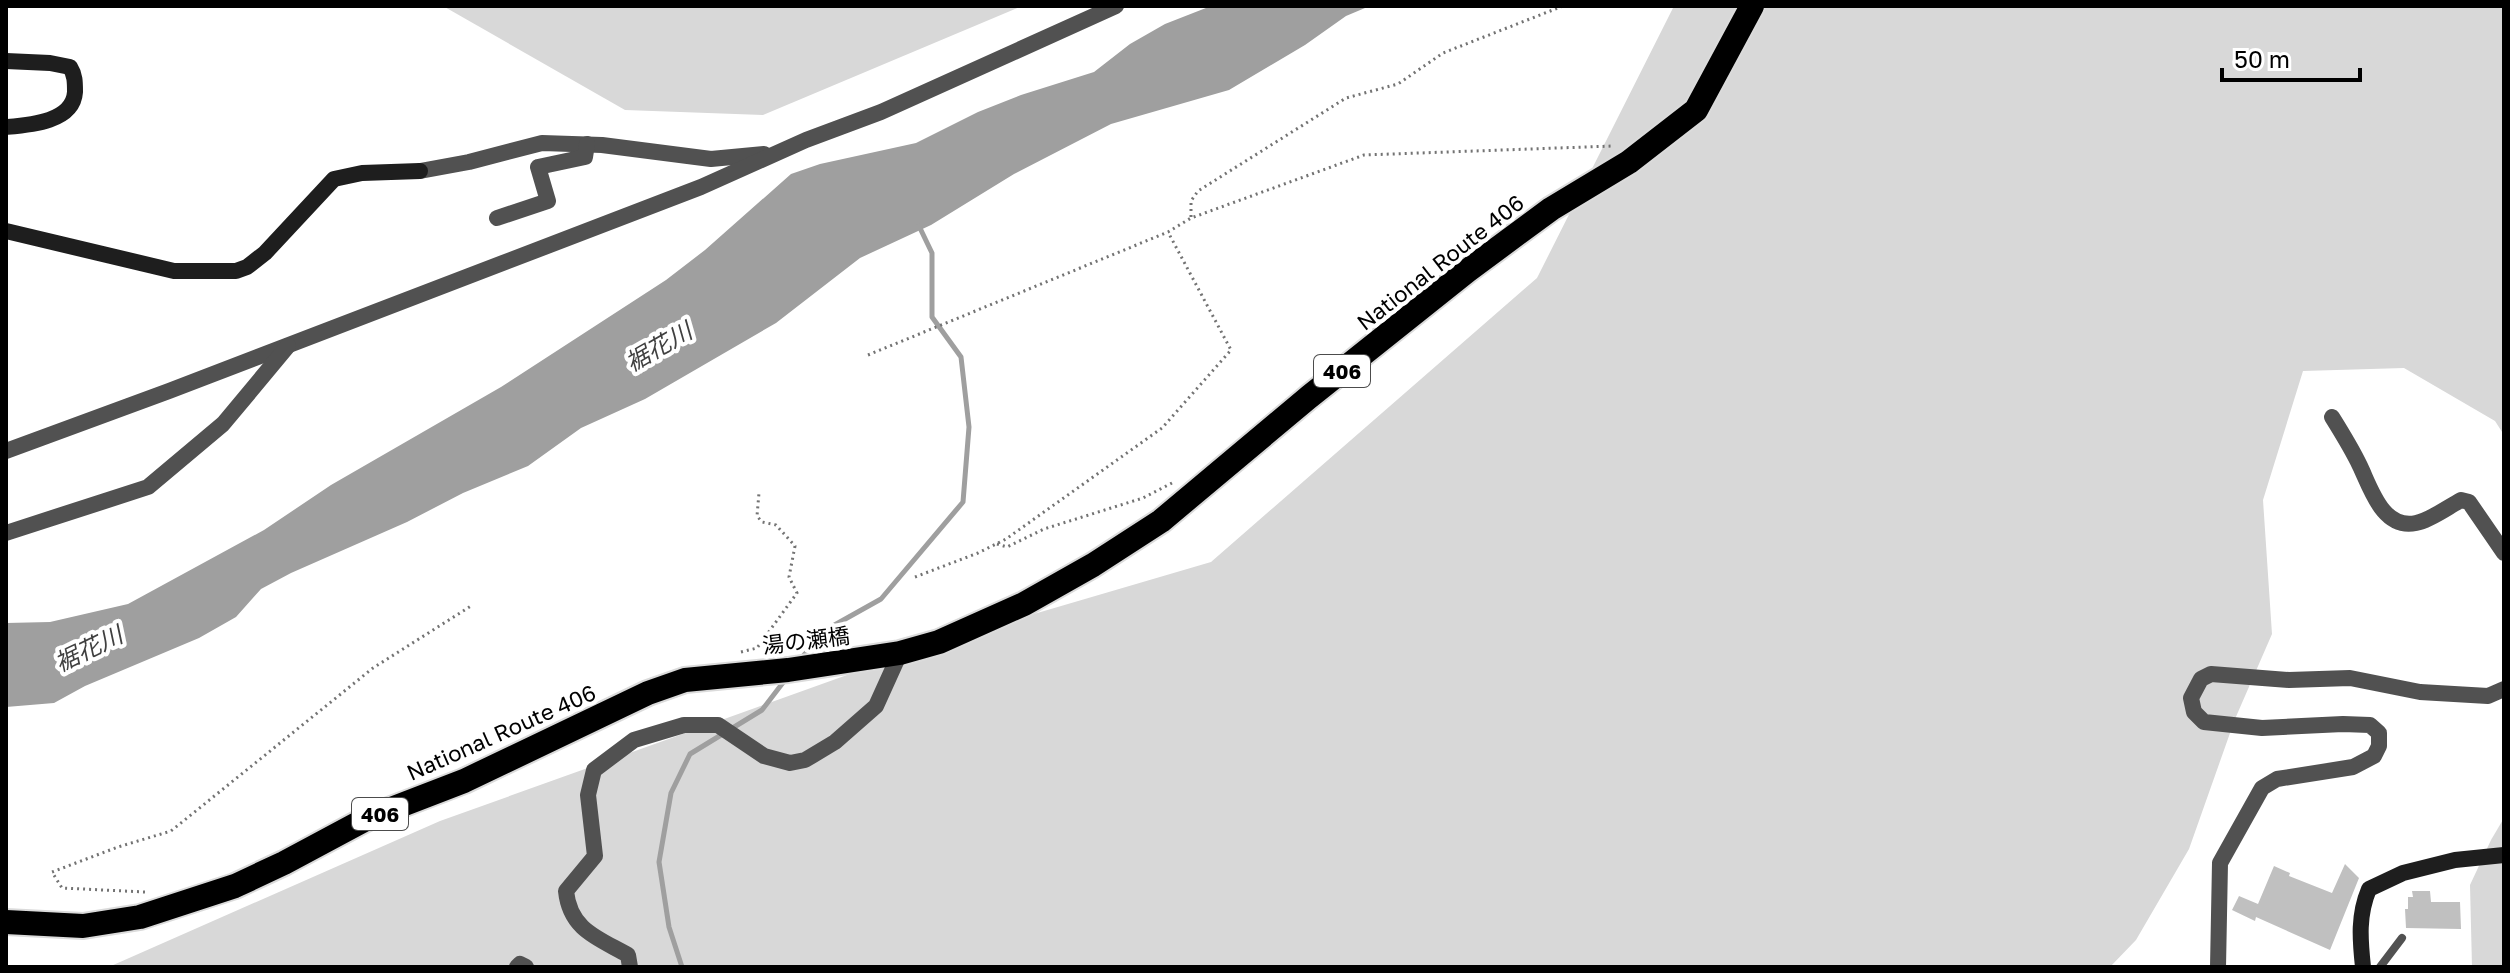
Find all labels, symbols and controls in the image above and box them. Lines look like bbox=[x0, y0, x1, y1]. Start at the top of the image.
scale bar bbox=[2222, 32, 2360, 82]
text: 50 m bbox=[2234, 44, 2290, 73]
street label: National Route 406 bbox=[1351, 189, 1529, 335]
water label: 裾花川 bbox=[620, 314, 699, 377]
road number: 406 bbox=[1314, 355, 1370, 387]
water label: 裾花川 bbox=[49, 618, 129, 677]
street label: 湯の瀬橋 bbox=[761, 621, 851, 659]
street label: National Route 406 bbox=[402, 678, 600, 786]
road number: 406 bbox=[352, 798, 408, 830]

